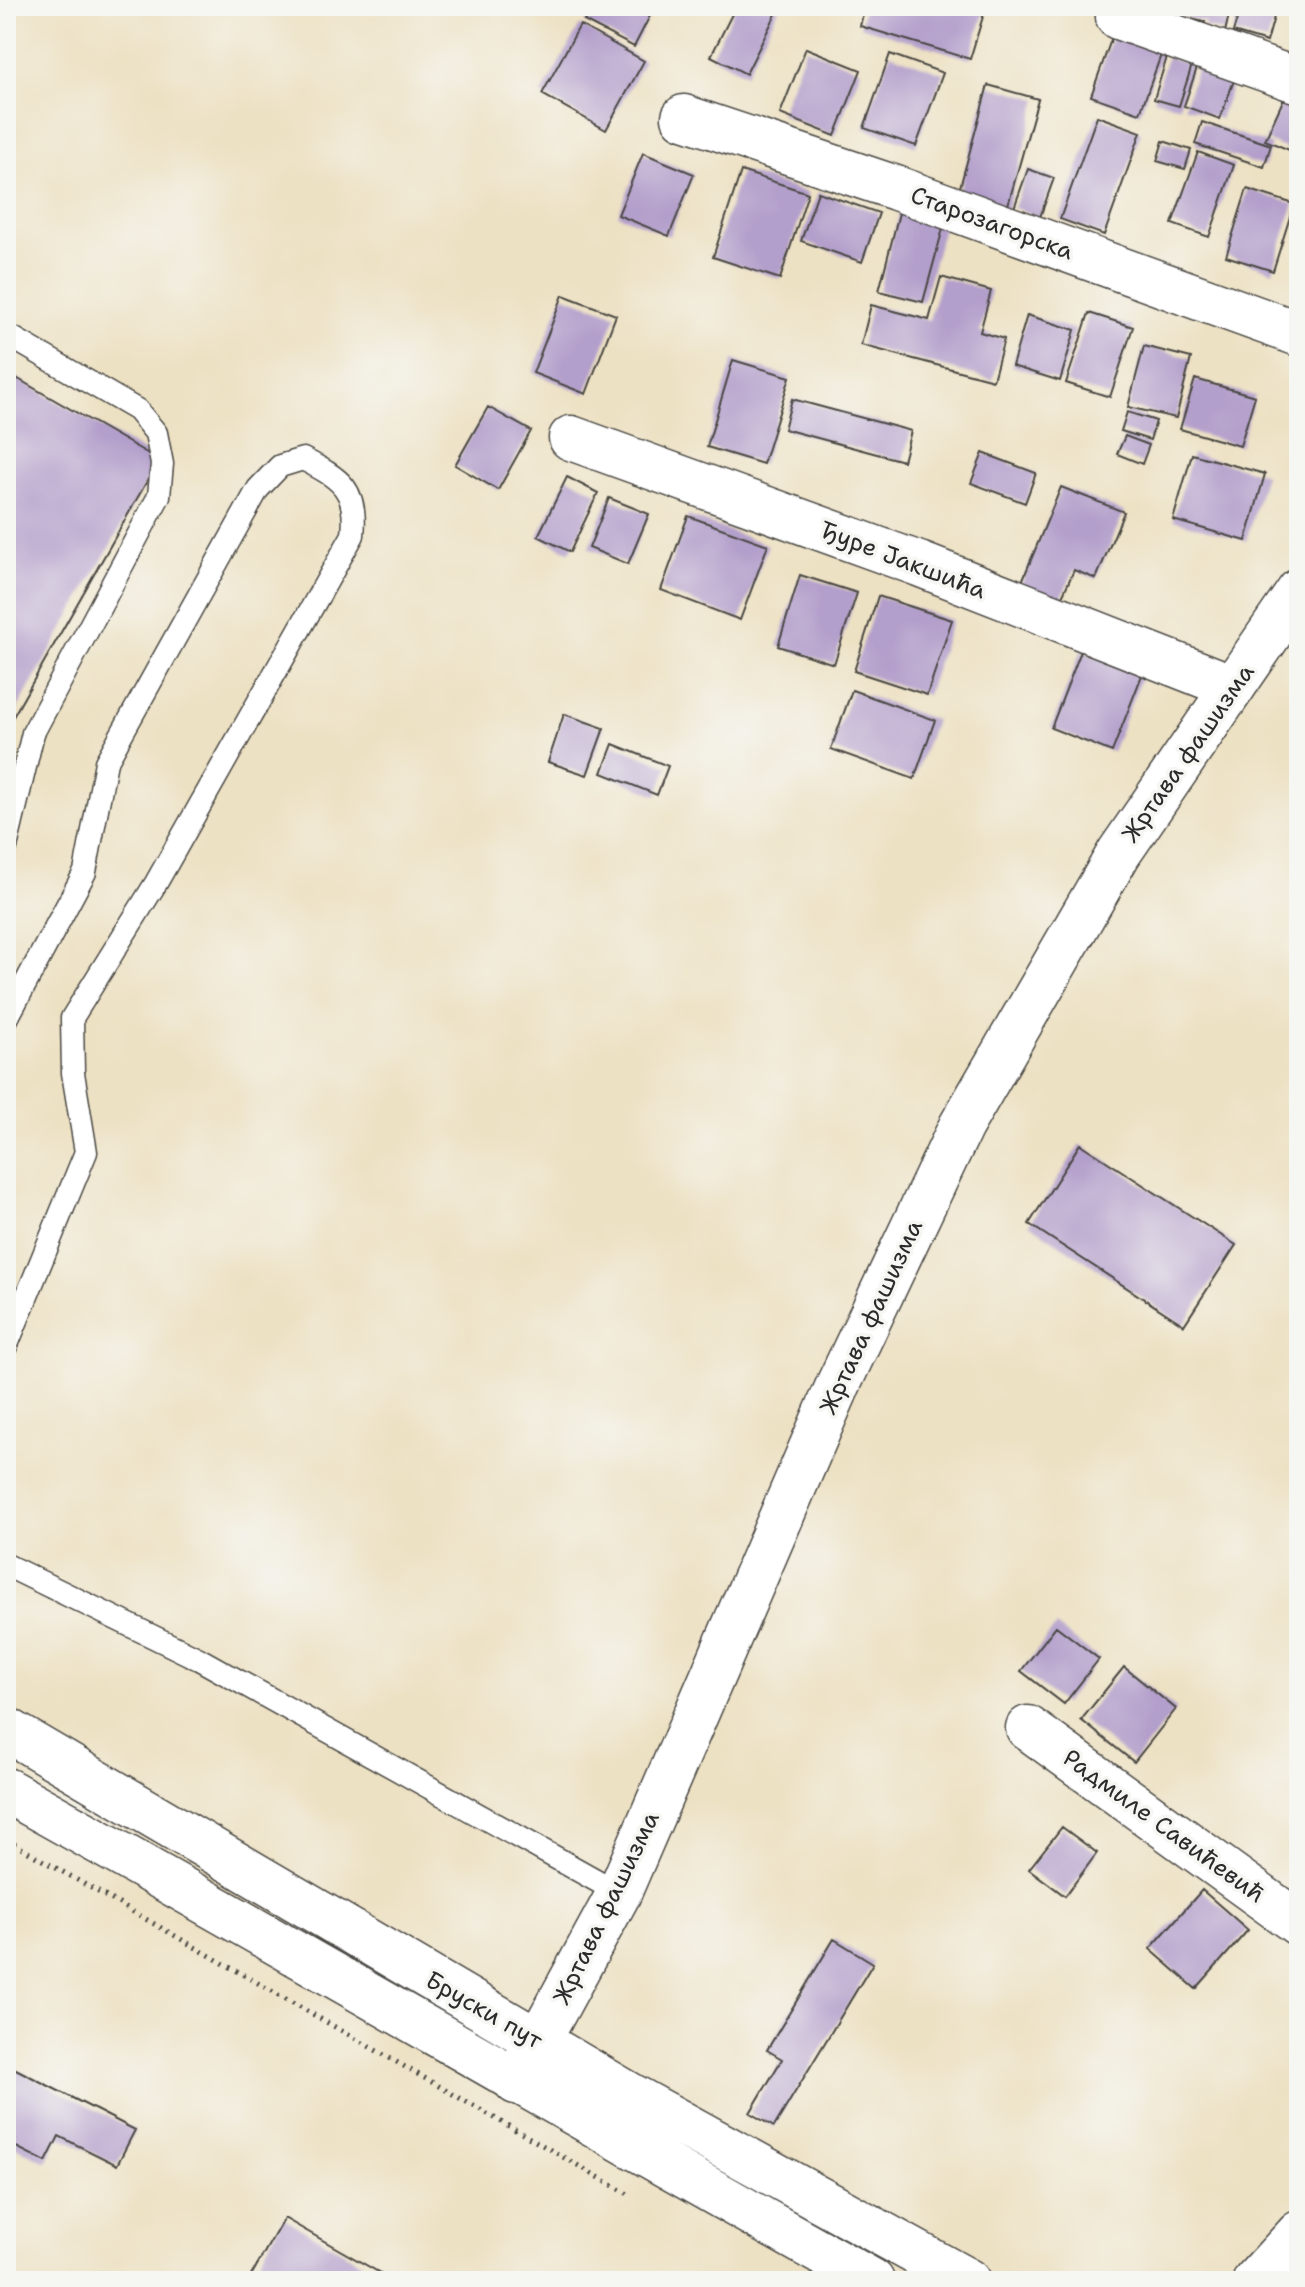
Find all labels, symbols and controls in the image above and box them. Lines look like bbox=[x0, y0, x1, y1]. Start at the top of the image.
street label: Старозагорска bbox=[906, 179, 1078, 267]
street label: Ђуре Јакшића bbox=[815, 514, 991, 606]
street label: Жртава фашизма bbox=[1114, 657, 1262, 849]
street label: Жртава фашизма bbox=[812, 1215, 930, 1419]
street label: Радмиле Савићевић bbox=[1057, 1742, 1271, 1910]
street label: Жртава фашизма bbox=[545, 1806, 667, 2010]
street label: Бруски пут bbox=[420, 1964, 549, 2057]

